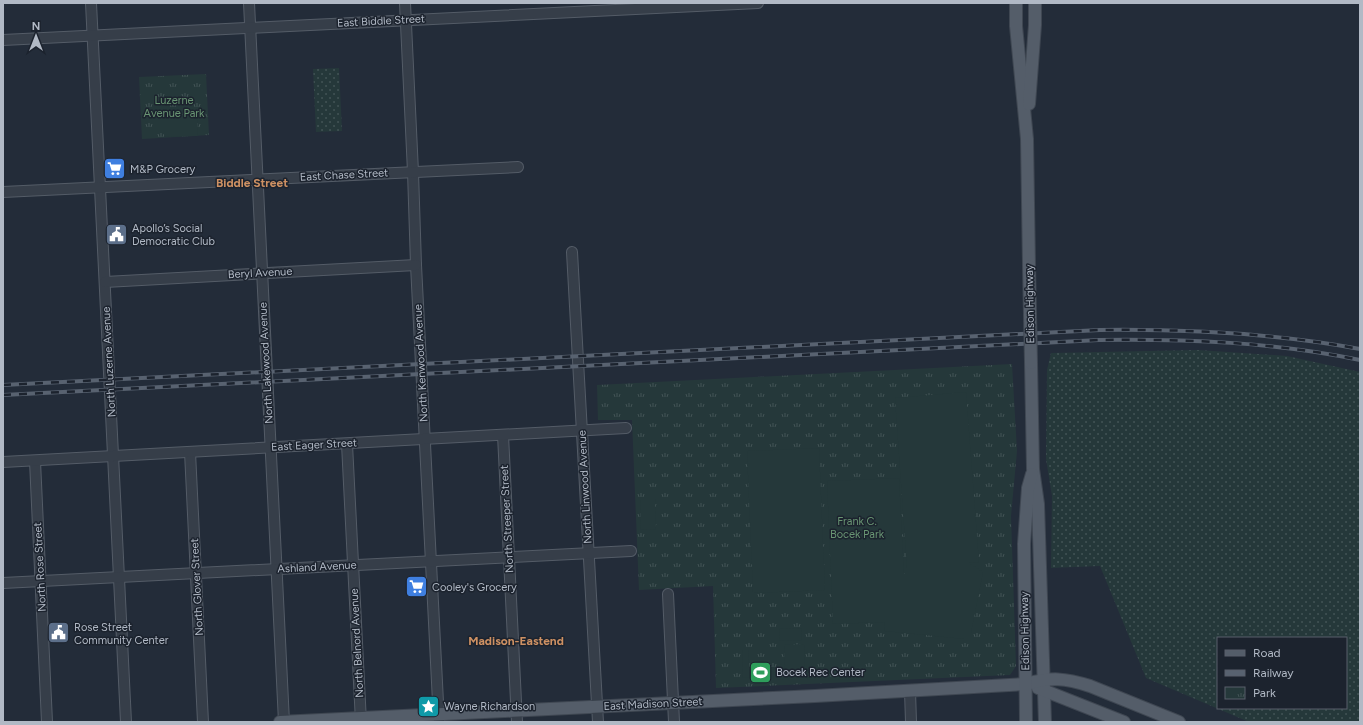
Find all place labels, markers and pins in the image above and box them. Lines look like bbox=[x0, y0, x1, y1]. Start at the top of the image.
supermarket icon: M&P Grocery bbox=[102, 156, 128, 182]
place label: M&P Grocery bbox=[130, 163, 196, 176]
public building icon: Apollo’s Social Democratic Club bbox=[104, 221, 130, 247]
place label: Apollo’s Social Democratic Club bbox=[132, 222, 215, 248]
supermarket icon: Cooley's Grocery bbox=[404, 574, 430, 600]
place label: Cooley's Grocery bbox=[432, 581, 517, 594]
public building icon: Rose Street Community Center bbox=[46, 620, 72, 646]
place label: Rose Street Community Center bbox=[74, 621, 169, 647]
sports icon: Bocek Rec Center bbox=[747, 659, 773, 685]
place label: Bocek Rec Center bbox=[776, 666, 865, 679]
place icon: Wayne Richardson bbox=[415, 693, 441, 719]
place label: Wayne Richardson bbox=[444, 700, 535, 713]

